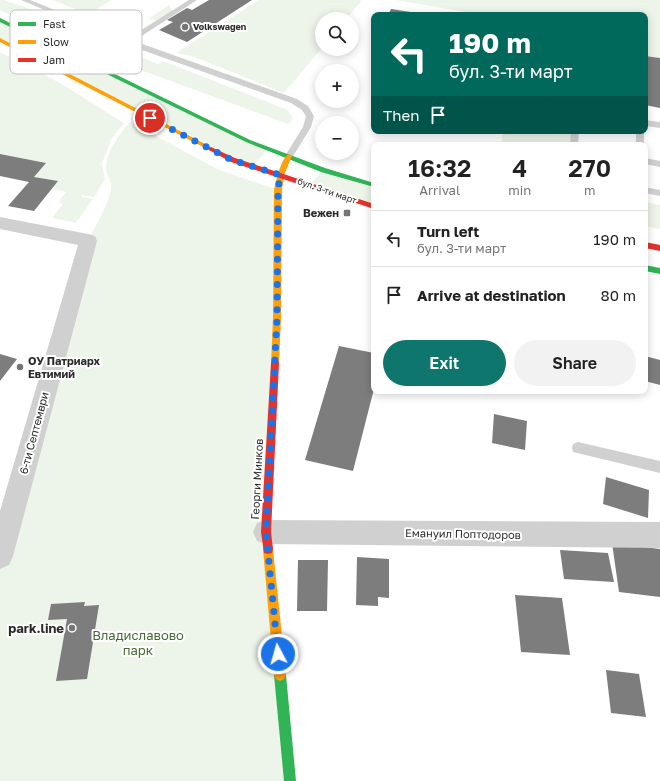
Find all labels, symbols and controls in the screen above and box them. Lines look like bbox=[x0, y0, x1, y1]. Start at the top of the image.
legend bbox=[10, 10, 142, 74]
map controls bbox=[315, 12, 359, 160]
button: search bbox=[315, 12, 359, 56]
text: Fast bbox=[43, 17, 66, 30]
place label: Volkswagen bbox=[193, 21, 247, 32]
marker: Volkswagen bbox=[180, 22, 190, 32]
text: 190 m bbox=[449, 26, 531, 59]
icon: left bbox=[383, 28, 435, 80]
text: Slow bbox=[43, 35, 69, 48]
text: Jam bbox=[43, 53, 65, 66]
text: бул. 3-ти март bbox=[449, 60, 573, 82]
button: + bbox=[315, 64, 359, 108]
pin bbox=[133, 101, 167, 135]
icon: arrive bbox=[427, 104, 449, 126]
text: Then bbox=[383, 106, 419, 124]
icon: arrive bbox=[139, 107, 161, 129]
button: − bbox=[315, 116, 359, 160]
text: 16:32 bbox=[408, 153, 471, 182]
text: 4 bbox=[512, 153, 527, 182]
text: 270 bbox=[568, 153, 611, 182]
street label: бул. 3-ти март bbox=[296, 175, 359, 206]
text: Arrival bbox=[419, 182, 460, 198]
text: min bbox=[508, 182, 531, 198]
text: m bbox=[584, 182, 595, 198]
place label: Вежен bbox=[303, 206, 339, 219]
marker: Вежен bbox=[342, 208, 352, 218]
text: Turn left bbox=[417, 222, 479, 240]
icon: left bbox=[383, 228, 405, 250]
text: 190 m bbox=[593, 230, 636, 248]
text: бул. 3-ти март bbox=[417, 240, 506, 256]
icon: arrive bbox=[383, 284, 405, 306]
text: Arrive at destination bbox=[417, 286, 566, 304]
text: 80 m bbox=[601, 286, 636, 304]
button: Exit bbox=[383, 340, 506, 386]
button: Share bbox=[514, 340, 636, 386]
place label: ОУ Патриарх Евтимий bbox=[28, 354, 100, 380]
marker: ОУ Патриарх Евтимий bbox=[15, 362, 25, 372]
street label: 6-ти Септември bbox=[16, 390, 51, 475]
street label: Георги Минков bbox=[248, 438, 265, 520]
street label: Емануил Поптодоров bbox=[405, 526, 521, 541]
place label: park.line bbox=[8, 620, 64, 636]
marker: park.line bbox=[67, 623, 77, 633]
park label: Владиславово парк bbox=[92, 627, 184, 658]
position arrow bbox=[257, 633, 299, 675]

